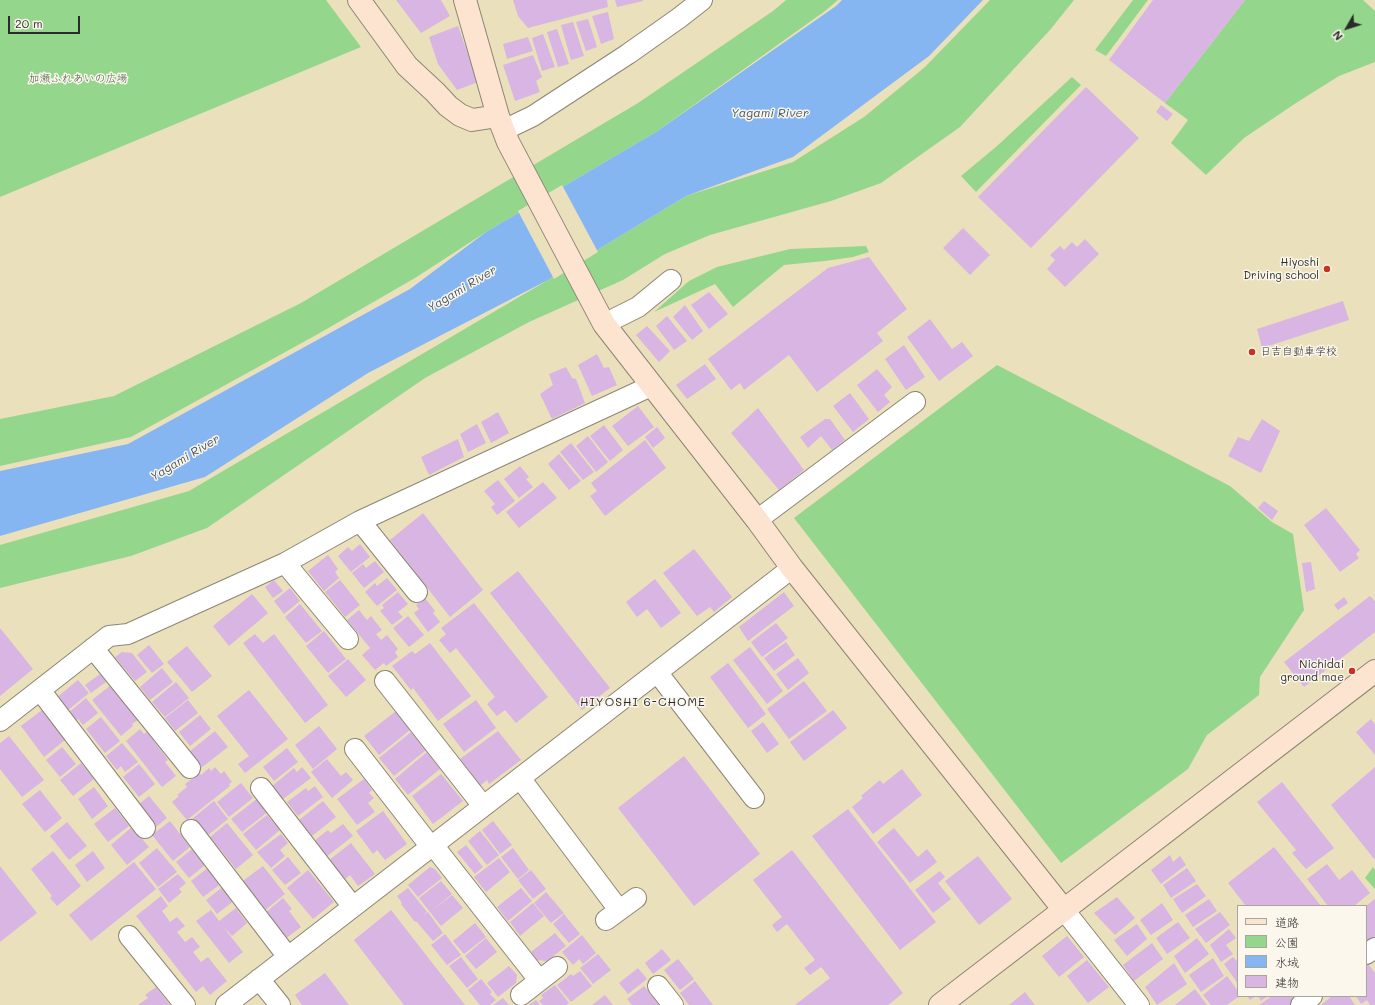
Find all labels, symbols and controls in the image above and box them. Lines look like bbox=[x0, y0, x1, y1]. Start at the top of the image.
scale bar bbox=[10, 8, 82, 34]
north arrow bbox=[1327, 8, 1367, 48]
text: 20 m bbox=[15, 15, 43, 31]
text: N bbox=[1329, 28, 1346, 44]
park label: 加瀬ふれあいの広場 bbox=[29, 72, 127, 86]
water label: Yagami River bbox=[731, 106, 809, 120]
place label: Hiyoshi Driving school bbox=[1244, 256, 1319, 282]
water label: Yagami River bbox=[425, 263, 499, 315]
marker: Hiyoshi Driving school bbox=[1322, 264, 1332, 274]
place label: 日吉自動車学校 bbox=[1260, 345, 1337, 359]
marker: 日吉自動車学校 bbox=[1247, 347, 1257, 357]
water label: Yagami River bbox=[148, 432, 222, 484]
place label: Nichidai ground mae bbox=[1281, 658, 1344, 684]
marker: Nichidai ground mae bbox=[1347, 666, 1357, 676]
district label: HIYOSHI 6-CHOME bbox=[580, 695, 706, 709]
legend bbox=[1237, 905, 1367, 997]
text: 道路 bbox=[1275, 914, 1299, 930]
text: 公園 bbox=[1275, 934, 1299, 950]
text: 水域 bbox=[1275, 954, 1299, 970]
text: 建物 bbox=[1275, 974, 1299, 990]

